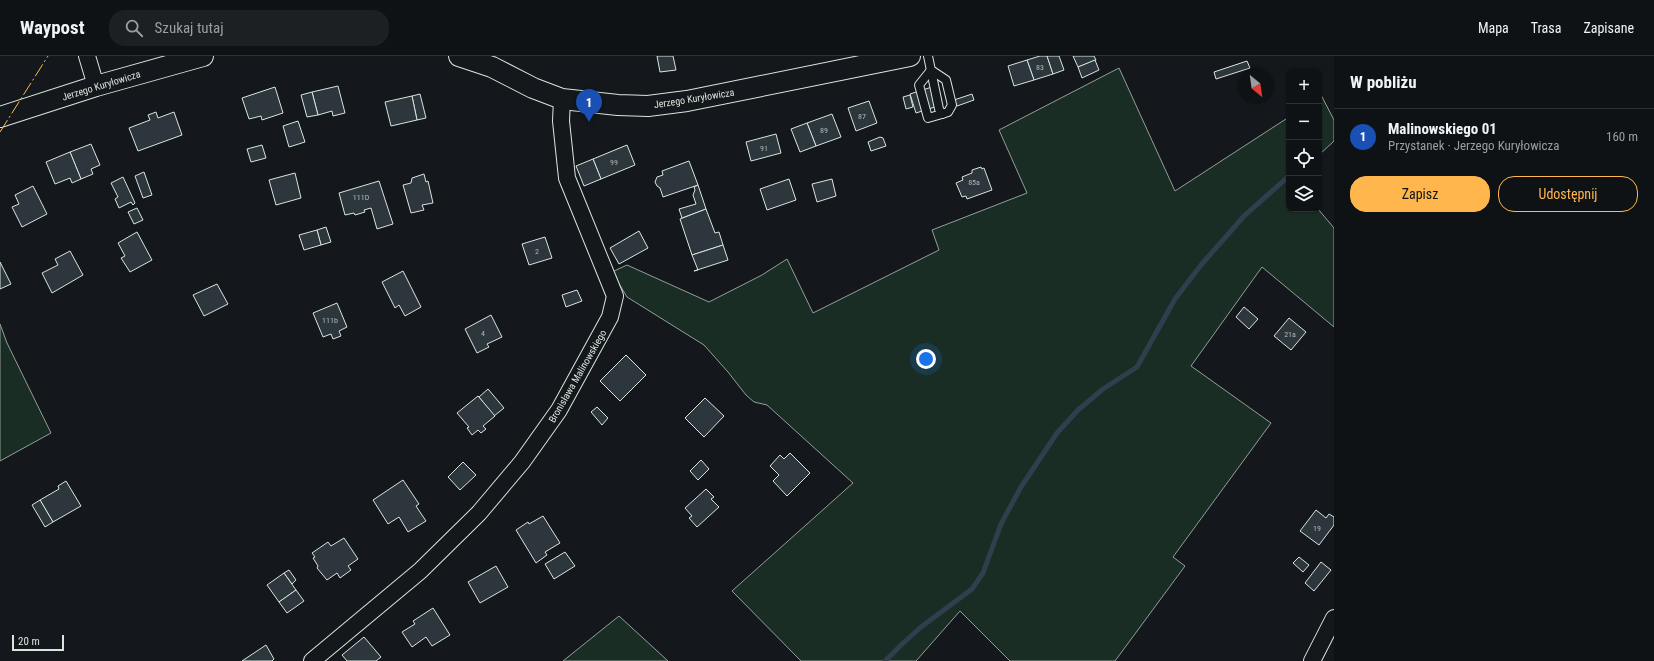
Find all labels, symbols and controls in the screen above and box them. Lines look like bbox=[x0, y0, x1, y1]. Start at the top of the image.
search box bbox=[109, 10, 389, 46]
text: Waypost bbox=[20, 16, 85, 39]
icon: search bbox=[123, 17, 145, 39]
text: Szukaj tutaj bbox=[155, 19, 224, 37]
text: Mapa bbox=[1478, 20, 1509, 36]
text: Trasa bbox=[1531, 20, 1561, 36]
text: Zapisane bbox=[1583, 20, 1634, 36]
house number: 83 bbox=[1036, 63, 1044, 72]
street label: Jerzego Kuryłowicza bbox=[61, 68, 142, 103]
north arrow bbox=[1238, 68, 1274, 104]
map controls bbox=[1286, 68, 1322, 212]
button: + bbox=[1286, 68, 1322, 104]
text: W pobliżu bbox=[1350, 72, 1417, 92]
street label: Jerzego Kuryłowicza bbox=[653, 87, 735, 110]
pin: 1 bbox=[576, 89, 602, 122]
button: − bbox=[1286, 104, 1322, 140]
house number: 87 bbox=[858, 112, 866, 121]
text: Malinowskiego 01 bbox=[1388, 120, 1497, 138]
house number: 89 bbox=[820, 126, 828, 135]
text: 1 bbox=[1360, 129, 1366, 144]
text: 160 m bbox=[1606, 129, 1638, 144]
text: Przystanek · Jerzego Kuryłowicza bbox=[1388, 138, 1560, 153]
button: locate bbox=[1286, 140, 1322, 176]
house number: 91 bbox=[760, 144, 768, 153]
house number: 99 bbox=[610, 158, 618, 167]
button: layers bbox=[1286, 176, 1322, 212]
button: Zapisz bbox=[1350, 176, 1490, 212]
button: Udostępnij bbox=[1498, 176, 1638, 212]
house number: 85a bbox=[968, 178, 980, 187]
house number: 111D bbox=[353, 193, 370, 202]
house number: 2 bbox=[535, 247, 539, 256]
house number: 111b bbox=[322, 316, 338, 325]
street label: Bronisława Malinowskiego bbox=[546, 328, 609, 425]
house number: 4 bbox=[481, 329, 485, 338]
house number: 21a bbox=[1284, 330, 1296, 339]
your location bbox=[916, 349, 936, 369]
house number: 19 bbox=[1313, 524, 1321, 533]
scale bar bbox=[12, 633, 64, 652]
text: 20 m bbox=[18, 635, 40, 648]

